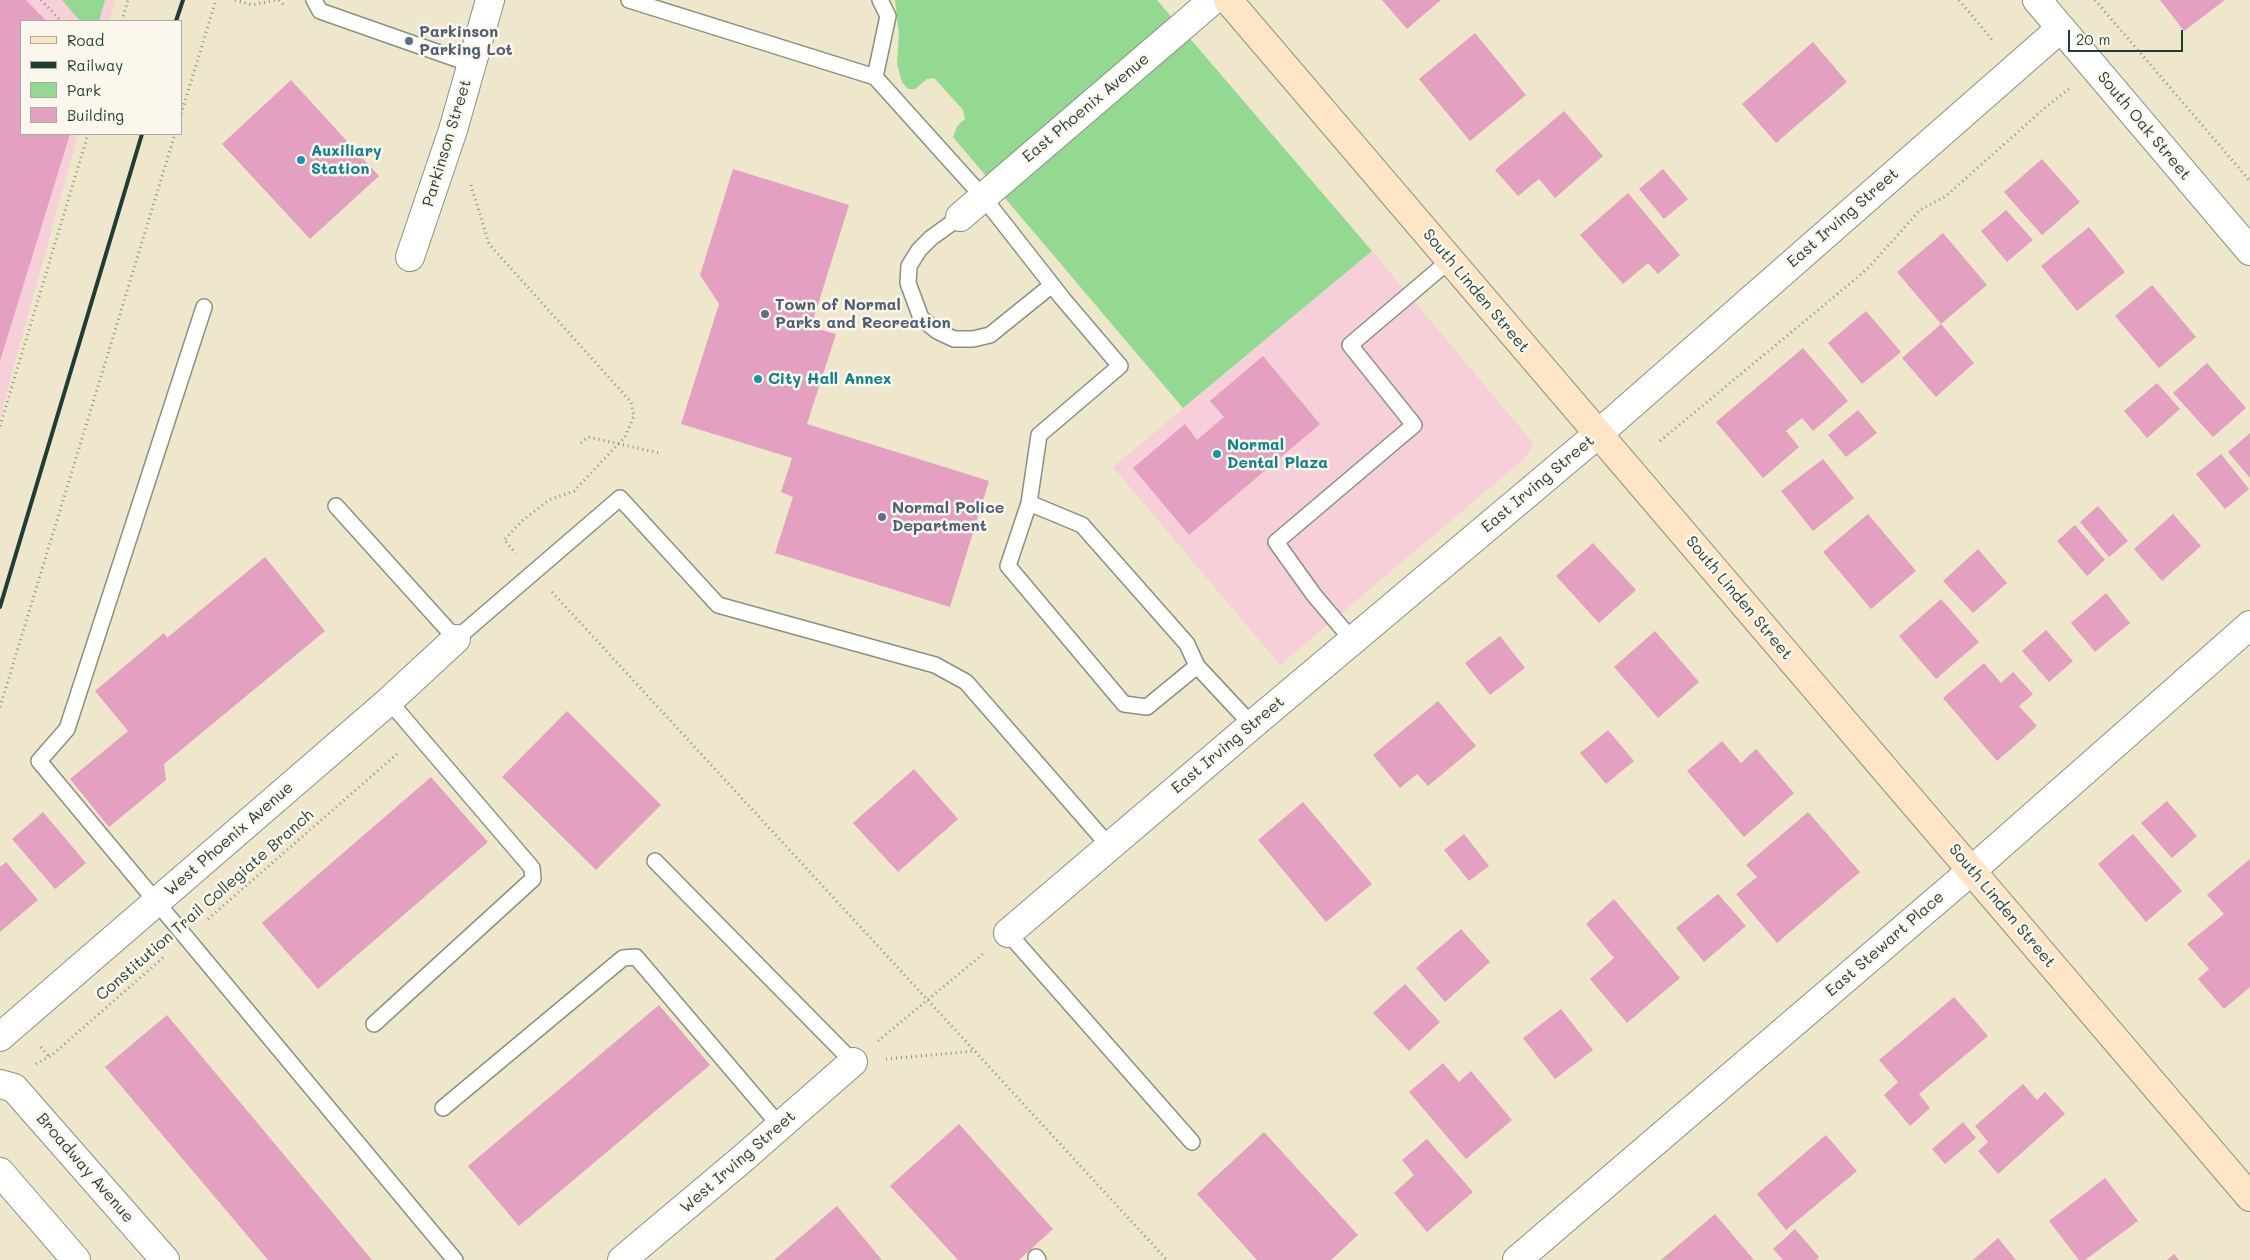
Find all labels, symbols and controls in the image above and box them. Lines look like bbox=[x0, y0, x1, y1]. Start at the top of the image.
legend bbox=[20, 20, 182, 135]
scale bar bbox=[2070, 20, 2185, 52]
place label: Parkinson Parking Lot bbox=[419, 22, 513, 60]
text: 20 m bbox=[2076, 29, 2110, 49]
text: Road bbox=[67, 30, 104, 50]
marker: Parkinson Parking Lot bbox=[403, 35, 415, 47]
street label: East Phoenix Avenue bbox=[1019, 49, 1153, 167]
text: Railway bbox=[67, 55, 123, 75]
street label: South Oak Street bbox=[2093, 68, 2195, 184]
street label: Parkinson Street bbox=[418, 77, 476, 209]
text: Park bbox=[67, 80, 101, 100]
text: Building bbox=[67, 105, 124, 125]
place label: Auxiliary Station bbox=[311, 141, 382, 179]
marker: Auxiliary Station bbox=[295, 154, 307, 166]
street label: East Irving Street bbox=[1783, 164, 1903, 272]
street label: South Linden Street bbox=[1419, 225, 1533, 357]
place label: Town of Normal Parks and Recreation bbox=[775, 295, 951, 333]
marker: Town of Normal Parks and Recreation bbox=[759, 308, 771, 320]
place label: City Hall Annex bbox=[768, 369, 891, 389]
marker: City Hall Annex bbox=[752, 373, 764, 385]
street label: East Irving Street bbox=[1478, 431, 1598, 537]
place label: Normal Dental Plaza bbox=[1227, 435, 1328, 473]
marker: Normal Dental Plaza bbox=[1211, 448, 1223, 460]
place label: Normal Police Department bbox=[892, 498, 1004, 536]
marker: Normal Police Department bbox=[876, 511, 888, 523]
street label: South Linden Street bbox=[1682, 532, 1796, 664]
street label: East Irving Street bbox=[1168, 692, 1288, 798]
street label: West Phoenix Avenue bbox=[161, 778, 297, 900]
street label: Constitution Trail Collegiate Branch bbox=[92, 805, 318, 1005]
street label: South Linden Street bbox=[1945, 840, 2059, 972]
street label: East Stewart Place bbox=[1822, 887, 1948, 1001]
street label: West Irving Street bbox=[676, 1107, 800, 1217]
street label: Broadway Avenue bbox=[32, 1109, 138, 1227]

